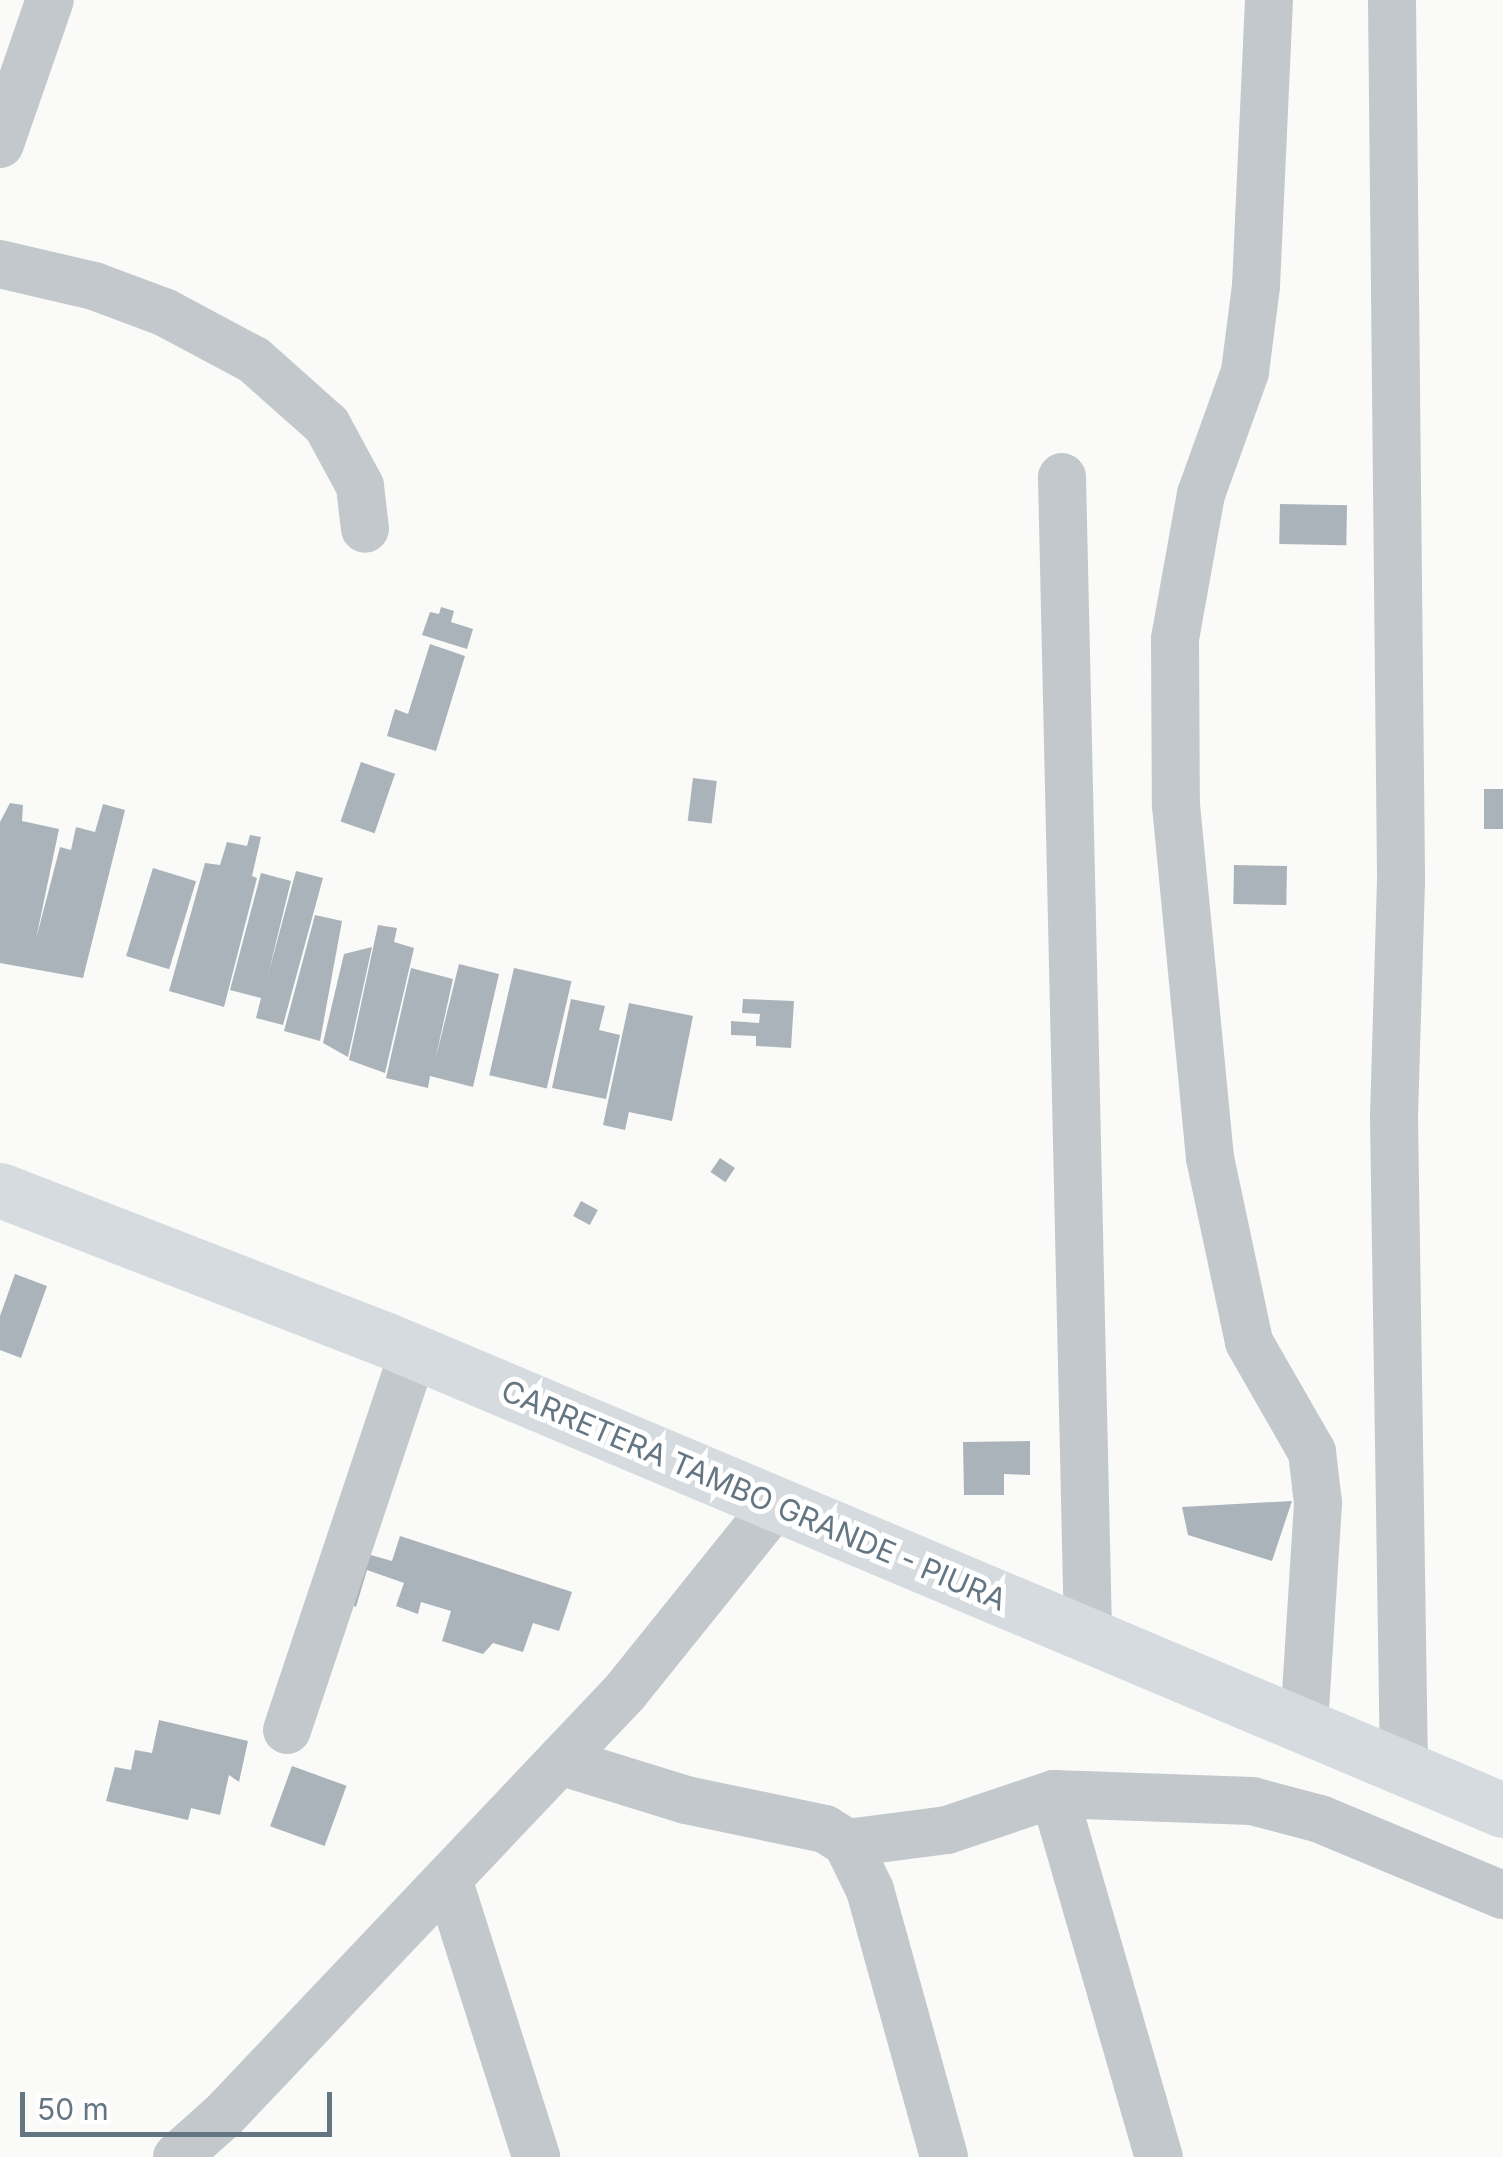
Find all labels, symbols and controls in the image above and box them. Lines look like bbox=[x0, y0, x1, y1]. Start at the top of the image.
street label: CARRETERA TAMBO GRANDE - PIURA bbox=[496, 1372, 1012, 1618]
scale bar bbox=[25, 2072, 338, 2134]
text: 50 m bbox=[37, 2091, 109, 2127]

